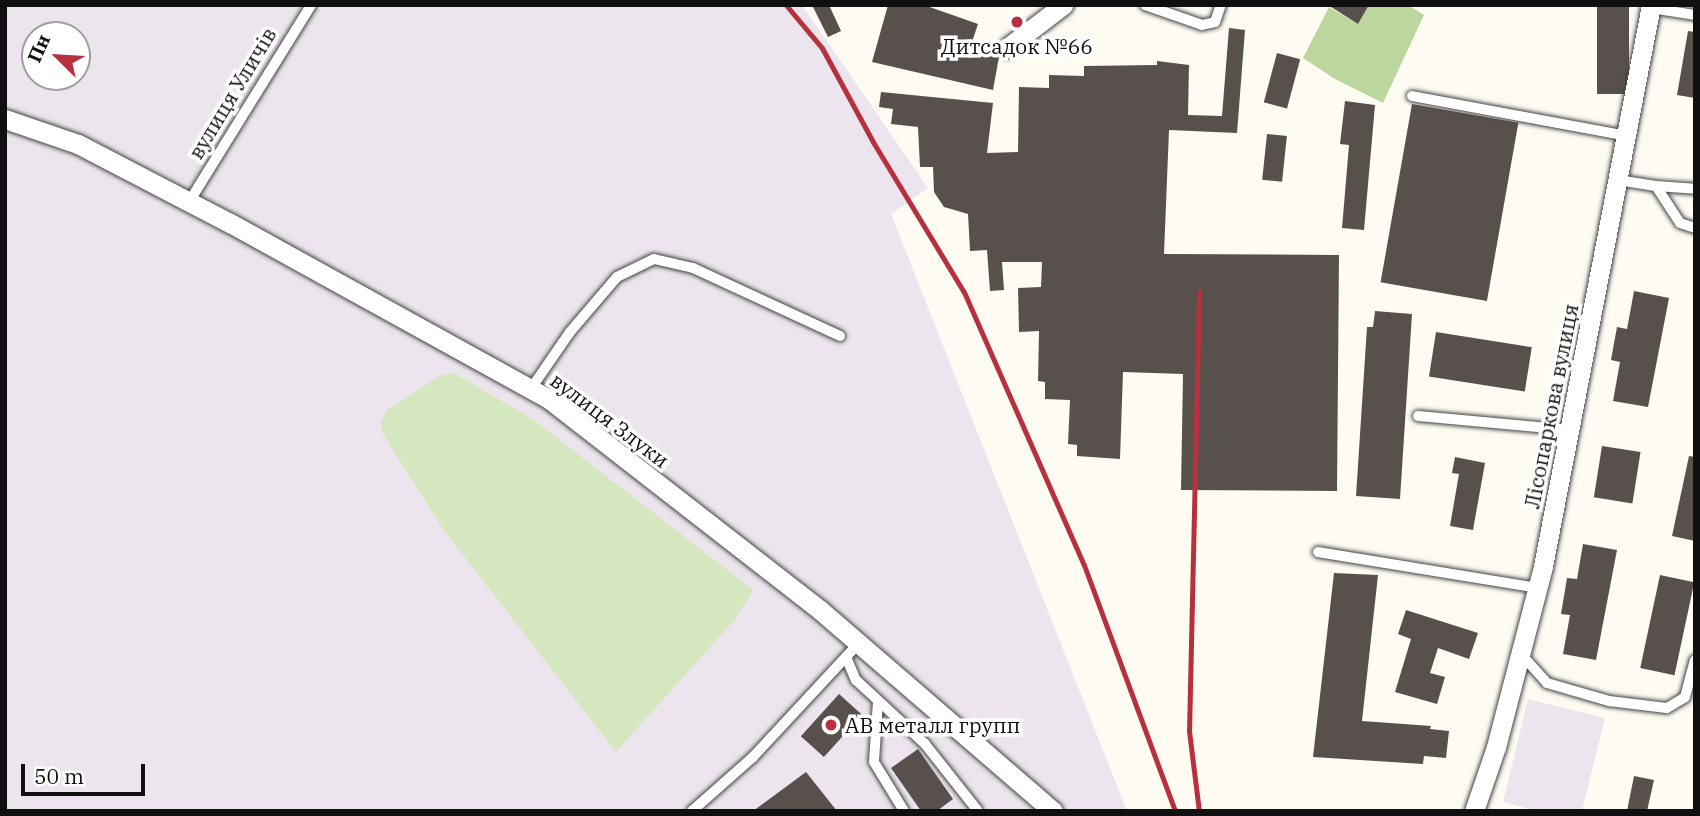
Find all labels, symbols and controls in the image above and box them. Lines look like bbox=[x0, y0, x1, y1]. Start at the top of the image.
marker: Дитсадок №66 bbox=[1009, 14, 1025, 30]
north arrow bbox=[21, 21, 91, 91]
street label: вулиця Уличів bbox=[183, 23, 281, 163]
text: Пн bbox=[22, 30, 55, 66]
place label: Дитсадок №66 bbox=[941, 33, 1093, 59]
street label: Лісопаркова вулиця bbox=[1519, 301, 1583, 511]
street label: вулиця Злуки bbox=[546, 367, 674, 473]
place label: АВ металл групп bbox=[845, 712, 1020, 738]
marker: АВ металл групп bbox=[823, 717, 839, 733]
scale bar bbox=[24, 750, 149, 794]
text: 50 m bbox=[34, 762, 84, 790]

